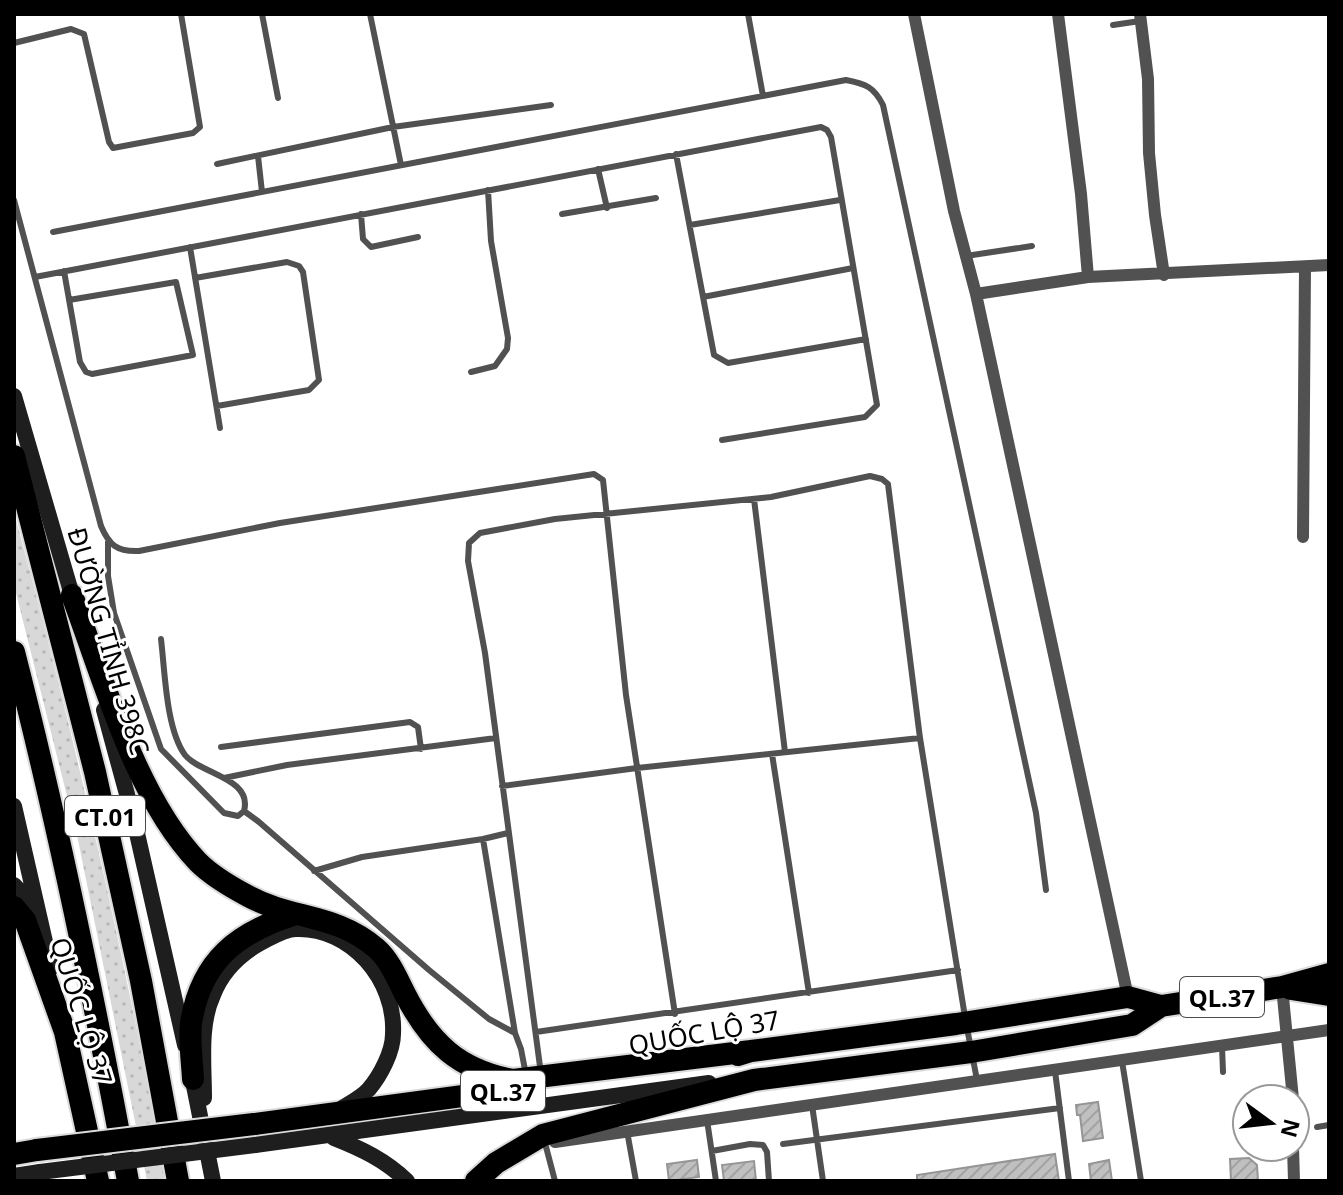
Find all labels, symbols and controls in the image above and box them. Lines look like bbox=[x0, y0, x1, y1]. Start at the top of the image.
street label: ĐƯỜNG TỈNH 398C bbox=[59, 523, 159, 759]
road number: CT.01 bbox=[65, 796, 145, 836]
street label: QUỐC LỘ 37 bbox=[42, 933, 122, 1089]
road number: QL.37 bbox=[1180, 977, 1264, 1017]
street label: QUỐC LỘ 37 bbox=[626, 1001, 782, 1063]
road number: QL.37 bbox=[461, 1071, 545, 1111]
north arrow bbox=[1231, 1083, 1311, 1163]
text: N bbox=[1274, 1116, 1308, 1141]

